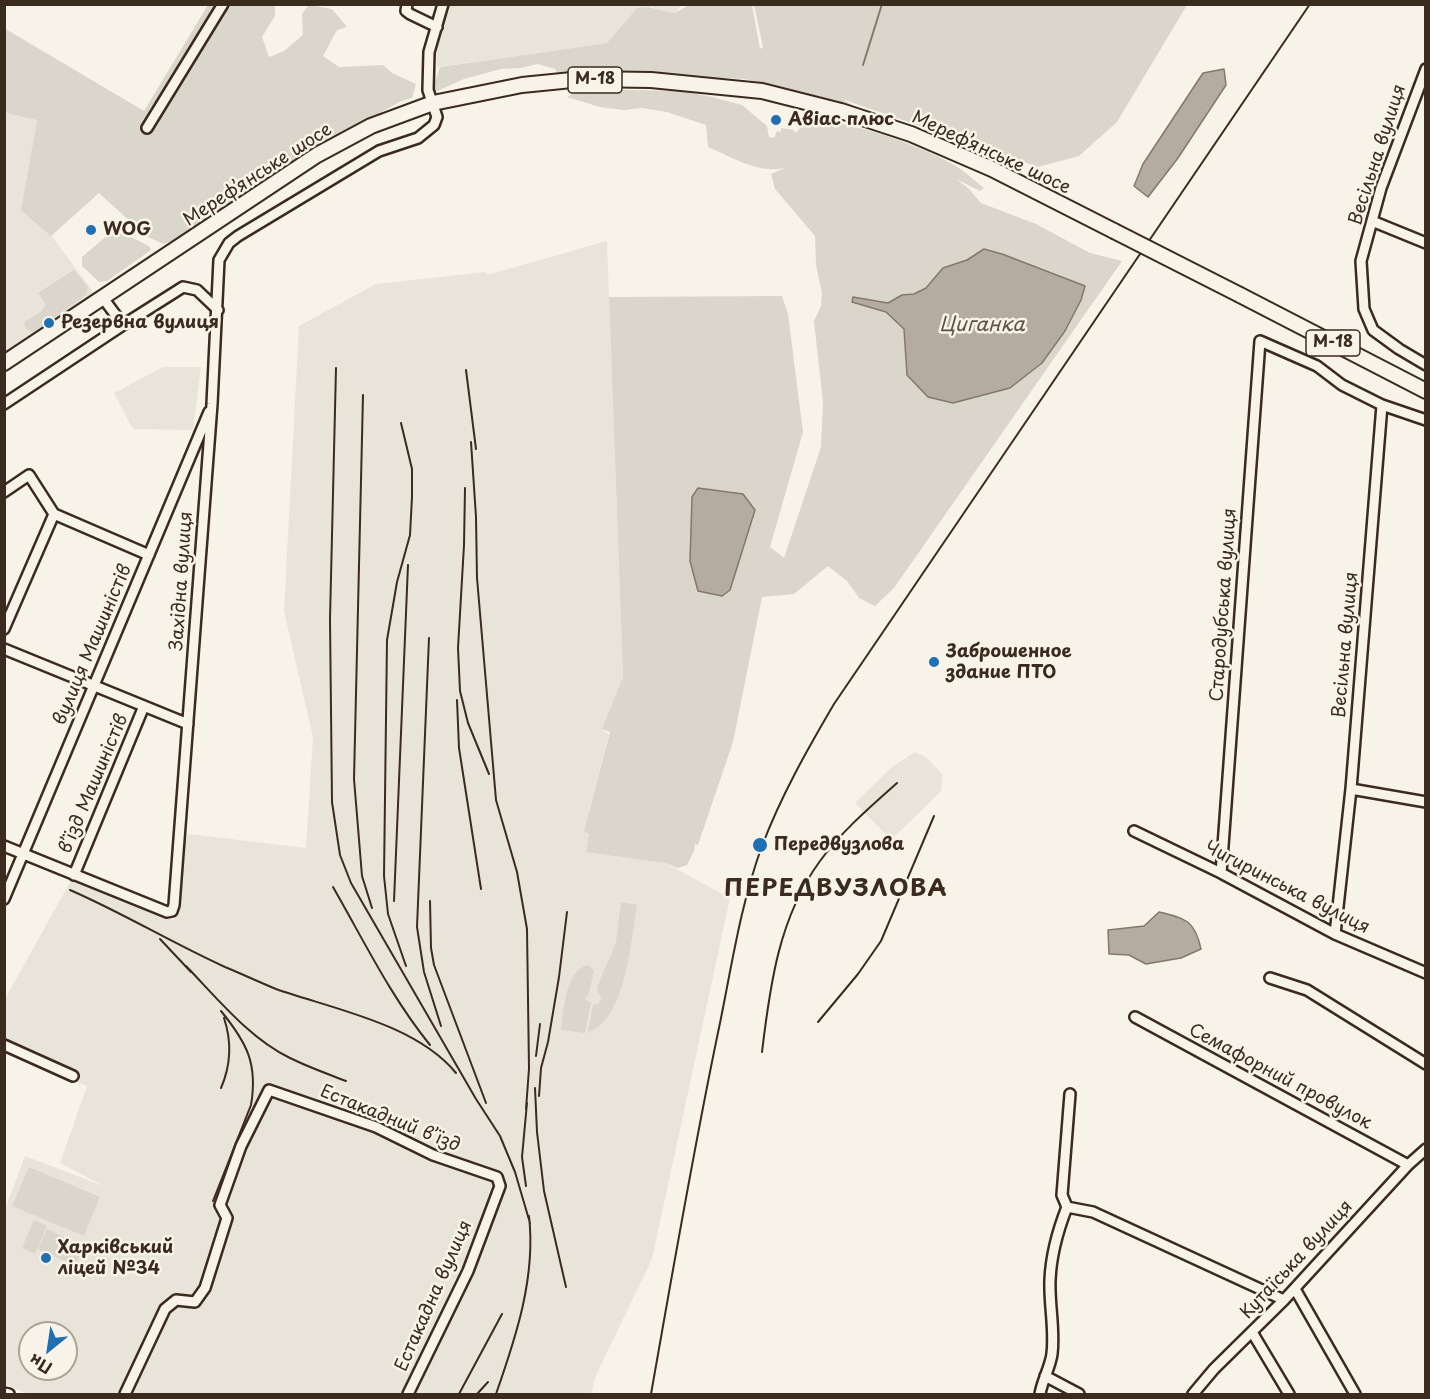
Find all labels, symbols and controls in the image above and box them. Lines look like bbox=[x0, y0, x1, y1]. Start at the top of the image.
road number: М-18 bbox=[568, 67, 622, 93]
street label: Весільна вулиця bbox=[1345, 82, 1411, 228]
street label: Мереф’янське шосе bbox=[908, 107, 1074, 199]
place label: Авіас плюс bbox=[788, 109, 894, 131]
marker: Авіас плюс bbox=[769, 113, 783, 127]
street label: Мереф’янське шосе bbox=[180, 119, 336, 231]
place label: WOG bbox=[103, 219, 151, 241]
marker: WOG bbox=[84, 223, 98, 237]
place label: Резервна вулиця bbox=[61, 312, 219, 334]
water label: Циганка bbox=[939, 313, 1025, 337]
marker: Резервна вулиця bbox=[42, 316, 56, 330]
road number: М-18 bbox=[1306, 330, 1360, 356]
street label: Стародубська вулиця bbox=[1206, 508, 1242, 702]
street label: Західна вулиця bbox=[166, 511, 198, 651]
street label: вулиця Машиністів bbox=[49, 561, 137, 729]
street label: Весільна вулиця bbox=[1329, 571, 1363, 719]
place label: Заброшенное здание ПТО bbox=[946, 641, 1072, 684]
marker: Заброшенное здание ПТО bbox=[927, 655, 941, 669]
street label: в’їзд Машиністів bbox=[55, 711, 133, 857]
place label: Передвузлова bbox=[774, 834, 904, 856]
marker: Передвузлова bbox=[751, 836, 769, 854]
street label: Чигиринська вулиця bbox=[1201, 837, 1373, 939]
district label: ПЕРЕДВУЗЛОВА bbox=[724, 875, 948, 903]
street label: Семафорний провулок bbox=[1185, 1020, 1375, 1134]
street label: Естакадний в’їзд bbox=[317, 1081, 463, 1157]
street label: Кутаїська вулиця bbox=[1237, 1196, 1357, 1324]
street label: Естакадна вулиця bbox=[391, 1217, 477, 1375]
place label: Харківський ліцей №34 bbox=[58, 1237, 173, 1280]
marker: Харківський ліцей №34 bbox=[39, 1251, 53, 1265]
north arrow bbox=[18, 1321, 78, 1381]
text: Пн bbox=[24, 1349, 56, 1381]

